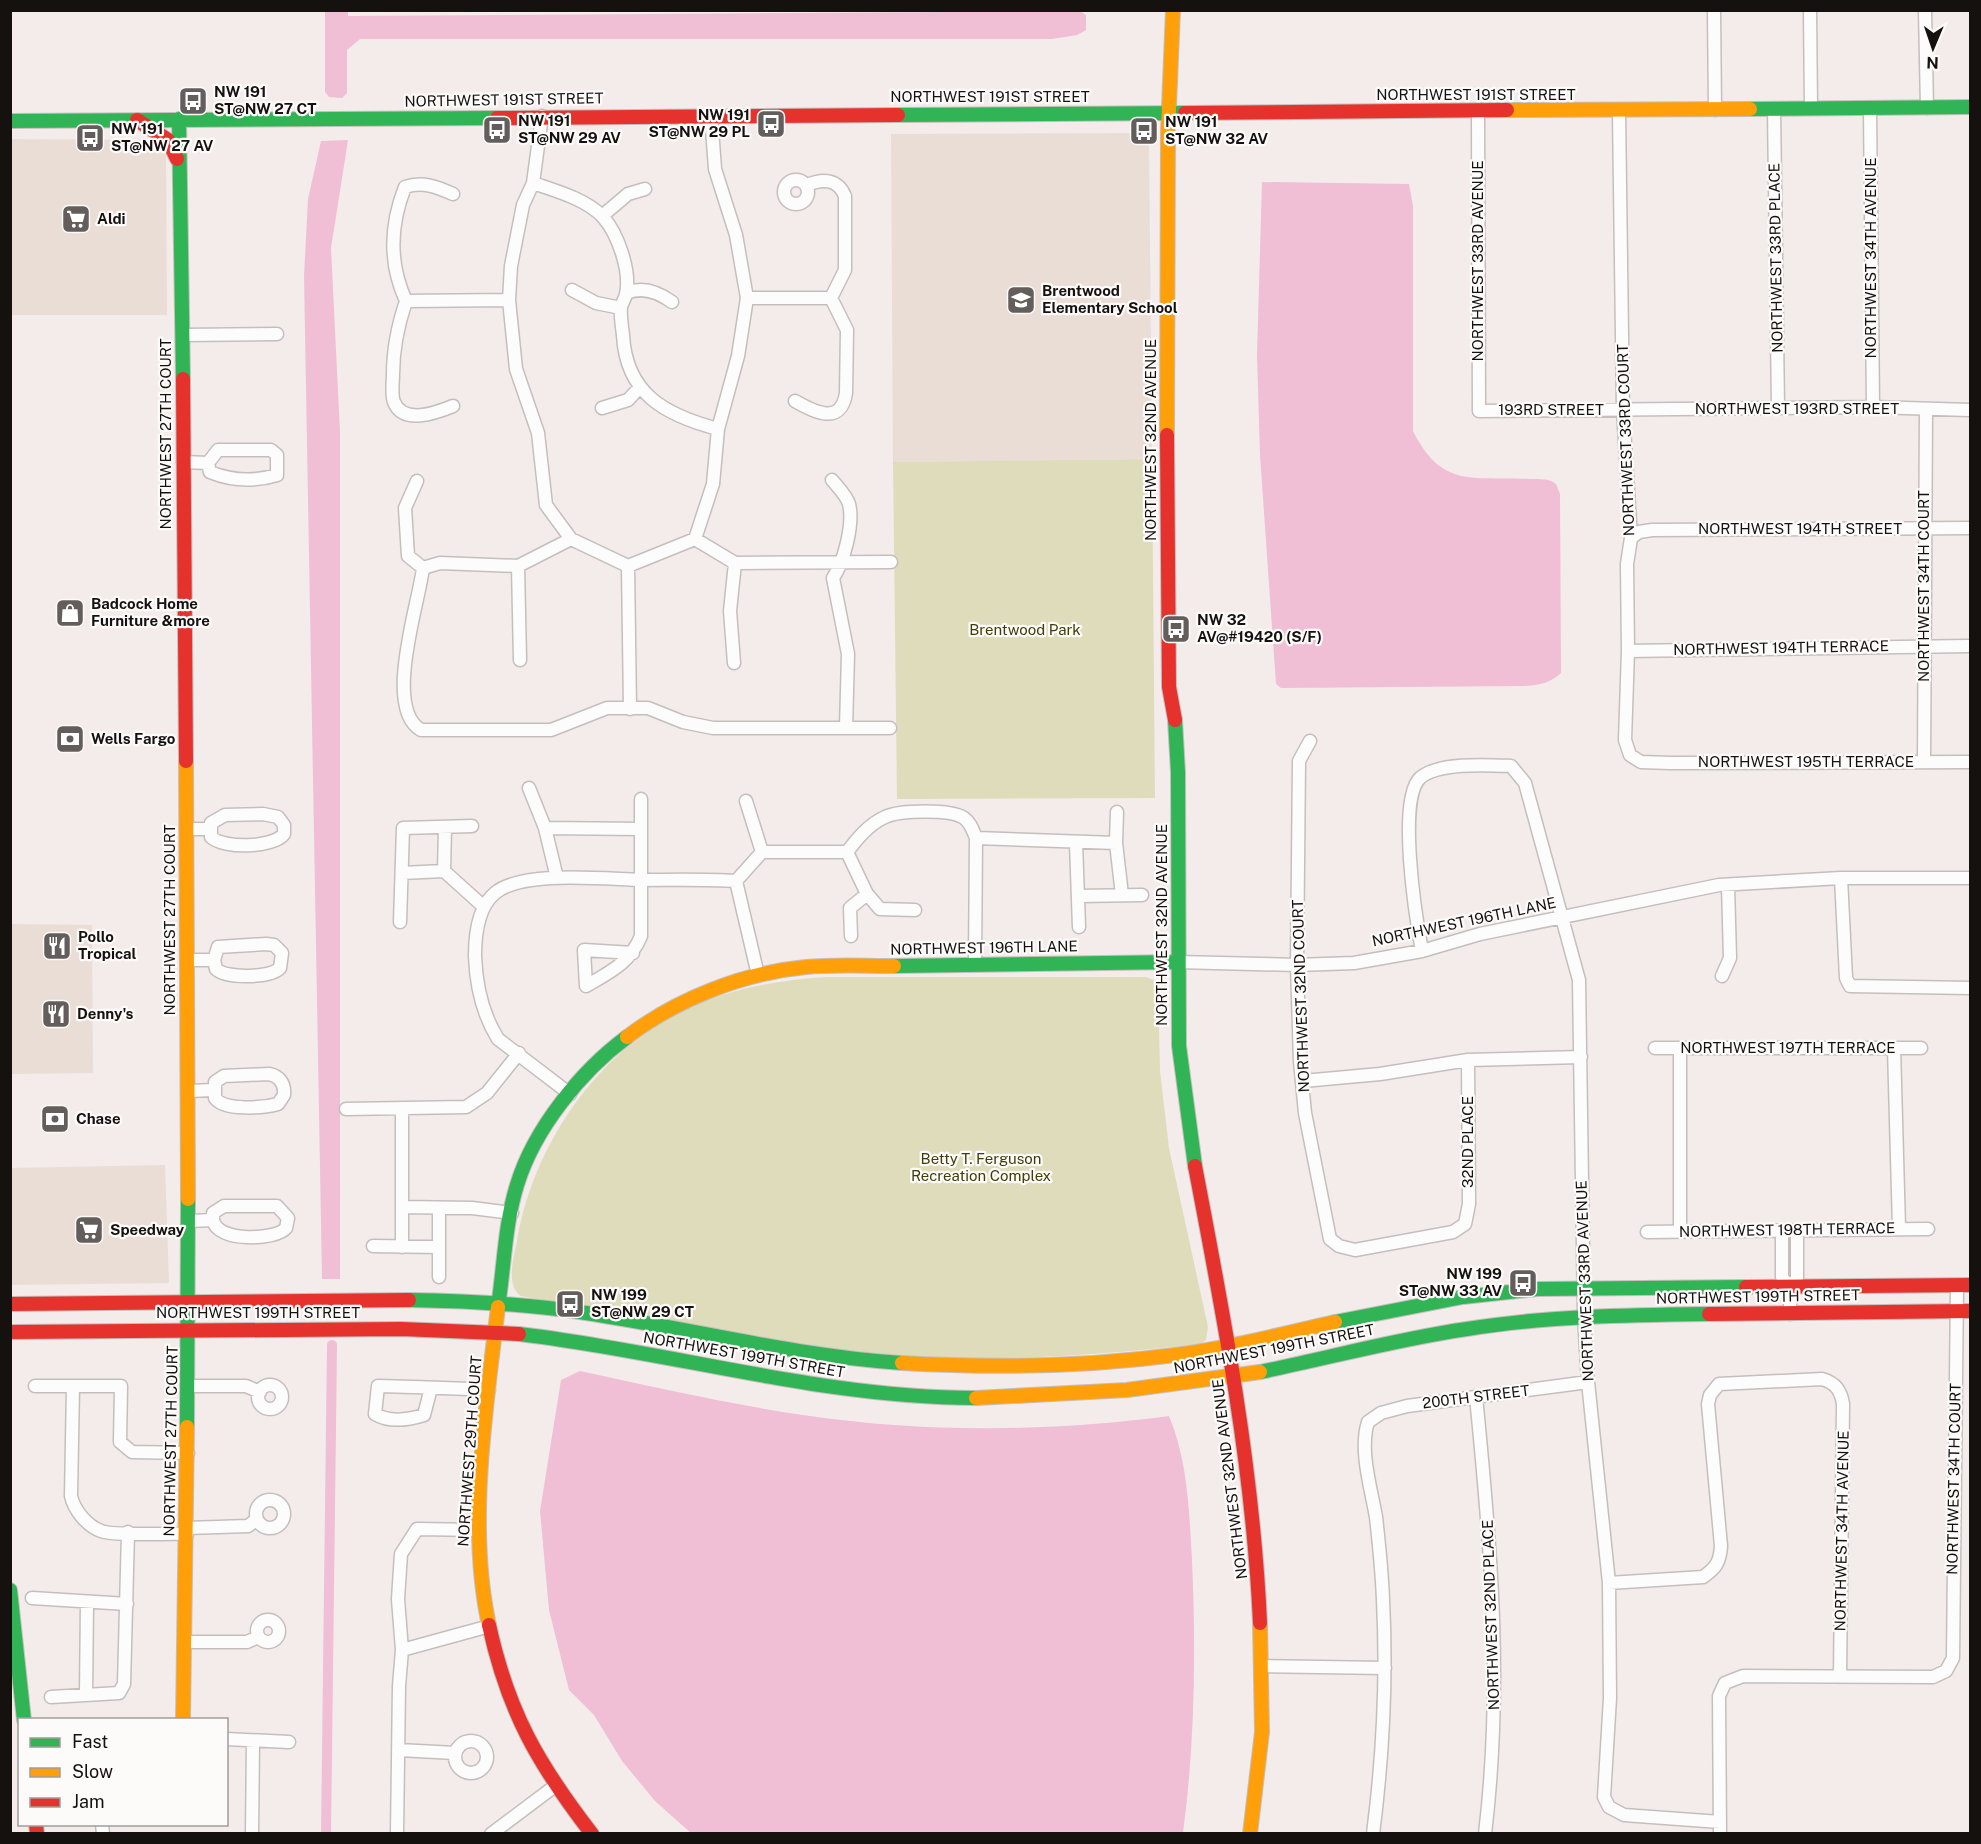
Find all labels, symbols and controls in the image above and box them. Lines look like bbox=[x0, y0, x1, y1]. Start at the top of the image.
north arrow bbox=[1903, 18, 1963, 78]
text: N bbox=[1926, 53, 1939, 72]
place label: NW 191 ST@NW 27 CT bbox=[214, 83, 316, 117]
bus stop icon: NW 191 ST@NW 27 CT bbox=[177, 85, 209, 117]
street label: NORTHWEST 191ST STREET bbox=[1376, 86, 1576, 103]
street label: NORTHWEST 191ST STREET bbox=[890, 88, 1090, 105]
street label: NORTHWEST 191ST STREET bbox=[404, 89, 604, 110]
place label: NW 191 ST@NW 29 PL bbox=[648, 106, 750, 140]
bus stop icon: NW 191 ST@NW 29 PL bbox=[755, 108, 787, 140]
place label: NW 191 ST@NW 29 AV bbox=[518, 112, 621, 146]
place label: NW 191 ST@NW 32 AV bbox=[1165, 113, 1268, 147]
bus stop icon: NW 191 ST@NW 29 AV bbox=[481, 114, 513, 146]
bus stop icon: NW 191 ST@NW 32 AV bbox=[1128, 115, 1160, 147]
place label: NW 191 ST@NW 27 AV bbox=[111, 120, 214, 154]
bus stop icon: NW 191 ST@NW 27 AV bbox=[74, 122, 106, 154]
street label: NORTHWEST 34TH AVENUE bbox=[1862, 158, 1879, 358]
street label: NORTHWEST 33RD AVENUE bbox=[1469, 160, 1486, 362]
street label: NORTHWEST 33RD PLACE bbox=[1765, 163, 1786, 353]
supermarket icon: Aldi bbox=[60, 203, 92, 235]
place label: Aldi bbox=[97, 210, 126, 227]
place label: Brentwood Elementary School bbox=[1042, 282, 1178, 316]
school or university icon: Brentwood Elementary School bbox=[1005, 284, 1037, 316]
street label: NORTHWEST 27TH COURT bbox=[157, 338, 174, 530]
street label: NORTHWEST 32ND AVENUE bbox=[1142, 339, 1159, 541]
street label: NORTHWEST 33RD COURT bbox=[1614, 344, 1637, 536]
street label: NORTHWEST 193RD STREET bbox=[1695, 400, 1899, 417]
street label: 193RD STREET bbox=[1498, 401, 1604, 418]
street label: NORTHWEST 34TH COURT bbox=[1915, 490, 1932, 682]
street label: NORTHWEST 194TH STREET bbox=[1698, 520, 1902, 537]
place label: Badcock Home Furniture &more bbox=[91, 595, 210, 629]
shop icon: Badcock Home Furniture &more bbox=[54, 597, 86, 629]
place label: NW 32 AV@#19420 (S/F) bbox=[1197, 611, 1322, 645]
bus stop icon: NW 32 AV@#19420 (S/F) bbox=[1160, 613, 1192, 645]
park label: Brentwood Park bbox=[969, 621, 1081, 638]
street label: NORTHWEST 194TH TERRACE bbox=[1673, 637, 1889, 658]
bank icon: Wells Fargo bbox=[54, 723, 86, 755]
place label: Wells Fargo bbox=[91, 730, 176, 747]
street label: NORTHWEST 195TH TERRACE bbox=[1698, 753, 1914, 770]
street label: NORTHWEST 27TH COURT bbox=[161, 824, 178, 1016]
street label: NORTHWEST 32ND AVENUE bbox=[1153, 824, 1170, 1026]
street label: NORTHWEST 196TH LANE bbox=[1370, 894, 1557, 949]
street label: NORTHWEST 32ND COURT bbox=[1289, 899, 1312, 1093]
place label: Pollo Tropical bbox=[78, 928, 137, 962]
restaurant icon: Pollo Tropical bbox=[41, 930, 73, 962]
street label: NORTHWEST 196TH LANE bbox=[890, 937, 1078, 958]
restaurant icon: Denny's bbox=[40, 998, 72, 1030]
place label: Denny's bbox=[77, 1005, 133, 1022]
street label: NORTHWEST 197TH TERRACE bbox=[1680, 1039, 1896, 1056]
street label: 32ND PLACE bbox=[1459, 1096, 1476, 1188]
bank icon: Chase bbox=[39, 1103, 71, 1135]
place label: Chase bbox=[76, 1110, 121, 1127]
park label: Betty T. Ferguson Recreation Complex bbox=[911, 1150, 1051, 1184]
street label: NORTHWEST 33RD AVENUE bbox=[1572, 1180, 1597, 1382]
supermarket icon: Speedway bbox=[73, 1214, 105, 1246]
street label: NORTHWEST 198TH TERRACE bbox=[1679, 1219, 1895, 1240]
place label: Speedway bbox=[110, 1221, 185, 1238]
place label: NW 199 ST@NW 33 AV bbox=[1399, 1265, 1502, 1299]
bus stop icon: NW 199 ST@NW 33 AV bbox=[1507, 1267, 1539, 1299]
place label: NW 199 ST@NW 29 CT bbox=[591, 1286, 694, 1320]
street label: NORTHWEST 199TH STREET bbox=[1656, 1286, 1860, 1307]
bus stop icon: NW 199 ST@NW 29 CT bbox=[554, 1288, 586, 1320]
street label: NORTHWEST 199TH STREET bbox=[156, 1304, 360, 1321]
street label: NORTHWEST 199TH STREET bbox=[1172, 1321, 1376, 1376]
street label: NORTHWEST 199TH STREET bbox=[642, 1328, 846, 1381]
street label: NORTHWEST 27TH COURT bbox=[160, 1345, 181, 1537]
street label: NORTHWEST 29TH COURT bbox=[454, 1355, 485, 1547]
street label: NORTHWEST 32ND AVENUE bbox=[1209, 1378, 1250, 1580]
street label: 200TH STREET bbox=[1421, 1381, 1531, 1412]
street label: NORTHWEST 34TH COURT bbox=[1943, 1383, 1964, 1575]
street label: NORTHWEST 34TH AVENUE bbox=[1831, 1430, 1852, 1632]
street label: NORTHWEST 32ND PLACE bbox=[1479, 1519, 1502, 1711]
legend bbox=[18, 1718, 228, 1826]
text: Fast bbox=[72, 1731, 108, 1752]
text: Slow bbox=[72, 1761, 113, 1782]
text: Jam bbox=[72, 1791, 105, 1812]

